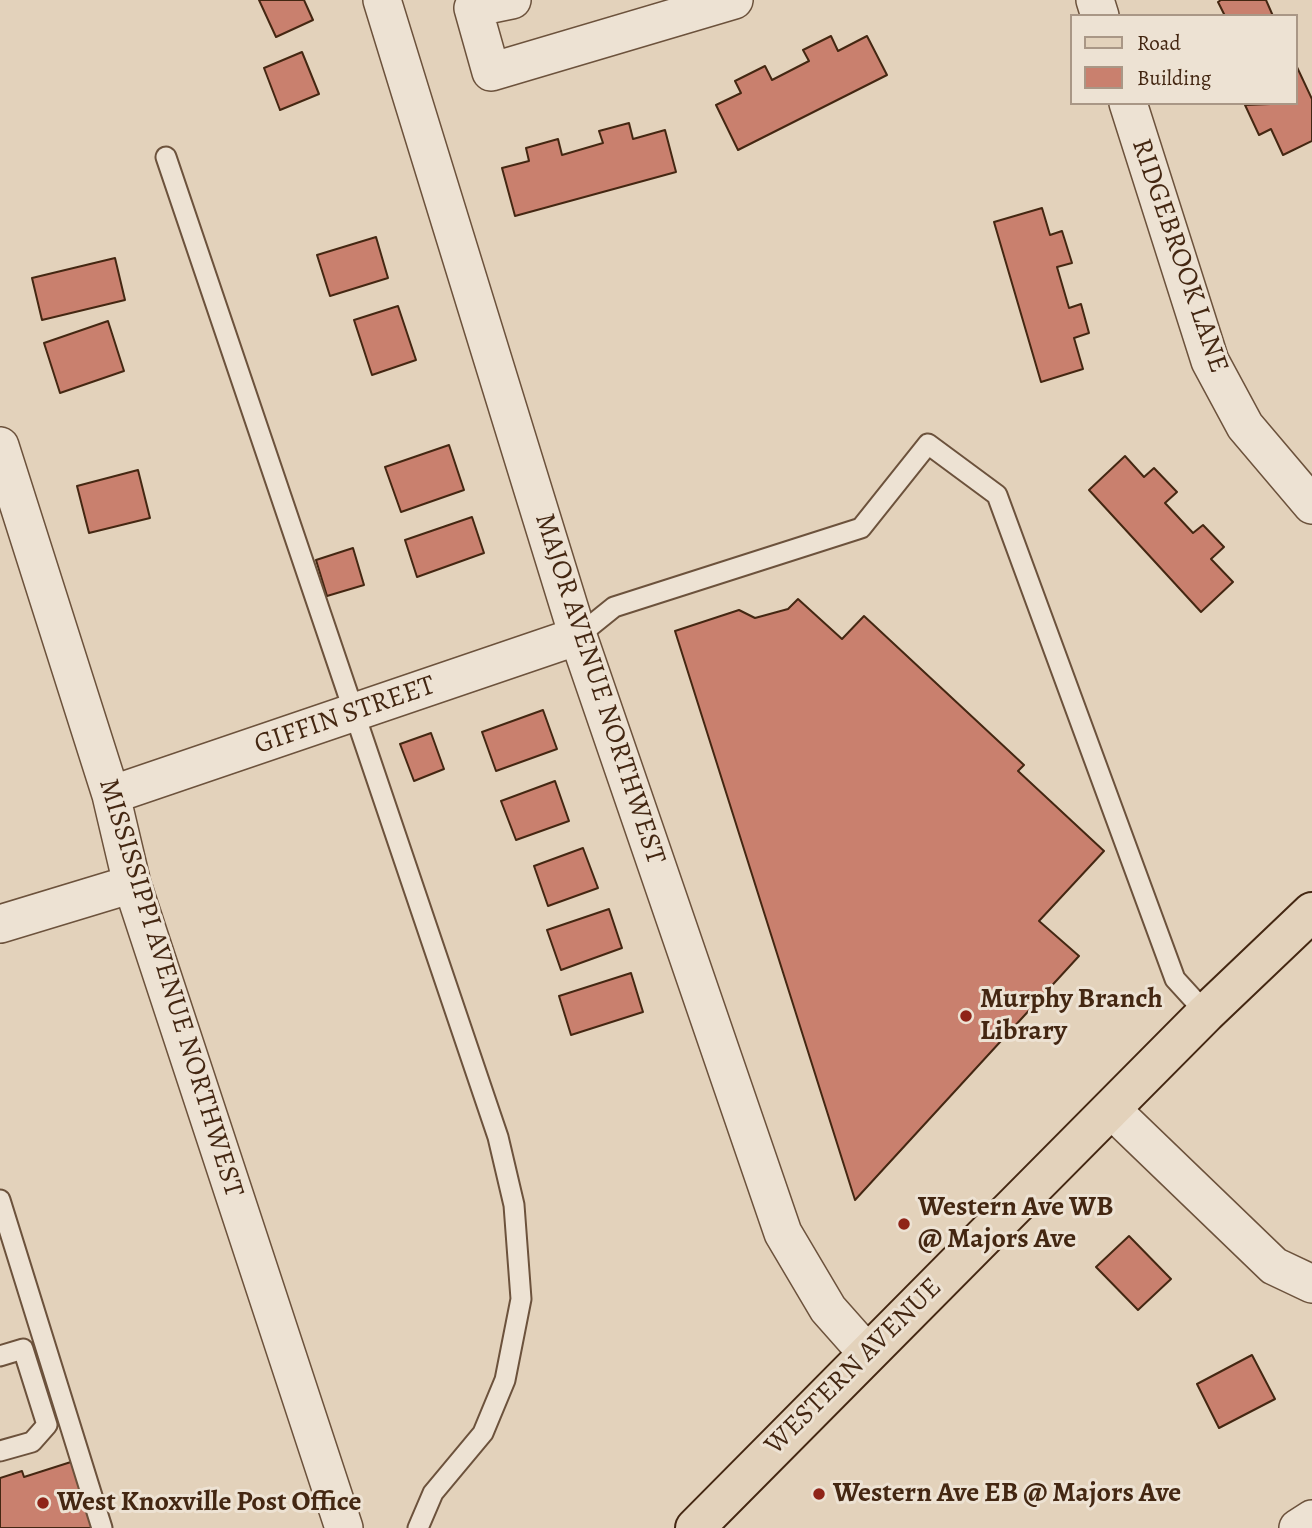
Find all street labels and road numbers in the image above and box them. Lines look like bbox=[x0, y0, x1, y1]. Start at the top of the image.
street label: RIDGEBROOK LANE bbox=[1123, 134, 1235, 378]
street label: MAJOR AVENUE NORTHWEST bbox=[526, 509, 672, 869]
street label: GIFFIN STREET bbox=[250, 669, 440, 763]
street label: MISSISSIPPI AVENUE NORTHWEST bbox=[90, 775, 250, 1201]
street label: WESTERN AVENUE bbox=[758, 1271, 950, 1463]

